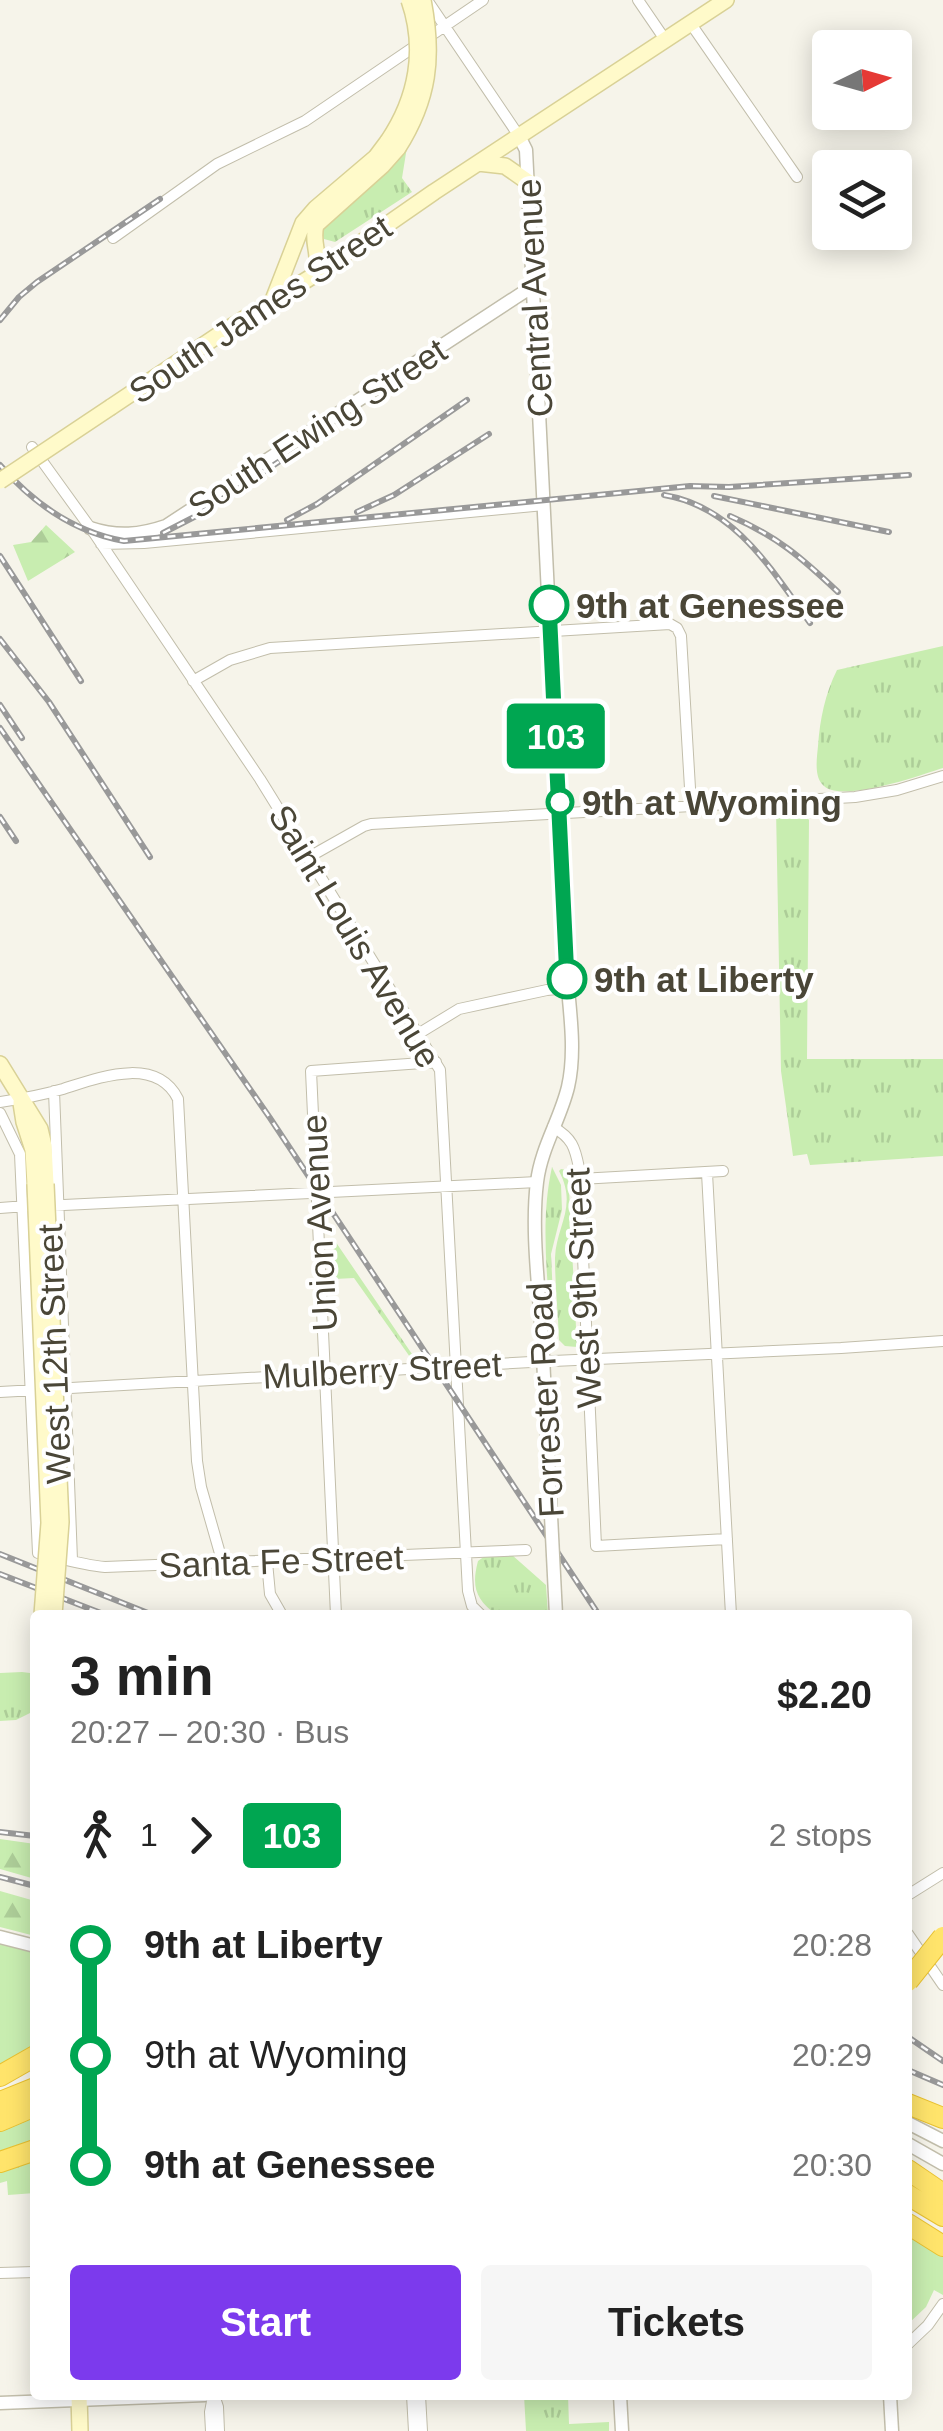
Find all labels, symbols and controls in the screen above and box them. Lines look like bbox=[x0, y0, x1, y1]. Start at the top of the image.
north arrow bbox=[812, 30, 912, 130]
map controls bbox=[812, 30, 912, 250]
button: layers bbox=[812, 150, 912, 250]
street label: Central Avenue bbox=[508, 178, 560, 418]
street label: South James Street bbox=[122, 207, 399, 411]
street label: South Ewing Street bbox=[181, 330, 453, 526]
marker: 9th at Genessee bbox=[530, 586, 568, 624]
place label: 9th at Genessee bbox=[576, 586, 844, 625]
line badge: 103 bbox=[498, 704, 614, 768]
text: 103 bbox=[527, 717, 585, 756]
place label: 9th at Wyoming bbox=[582, 783, 842, 822]
marker: 9th at Wyoming bbox=[547, 789, 573, 815]
street label: Saint Louis Avenue bbox=[261, 798, 449, 1074]
marker: 9th at Liberty bbox=[548, 960, 586, 998]
place label: 9th at Liberty bbox=[594, 960, 814, 999]
street label: Union Avenue bbox=[294, 1113, 344, 1333]
street label: West 9th Street bbox=[557, 1167, 609, 1409]
street label: West 12th Street bbox=[30, 1223, 78, 1485]
street label: Forrester Road bbox=[519, 1281, 571, 1519]
street label: Mulberry Street bbox=[262, 1344, 503, 1396]
street label: Santa Fe Street bbox=[158, 1537, 404, 1585]
text: 3 min bbox=[70, 1645, 214, 1707]
text: $2.20 bbox=[777, 1674, 872, 1716]
text: 20:27 – 20:30 · Bus bbox=[70, 1714, 349, 1750]
icon: walk bbox=[70, 1808, 125, 1863]
icon: forward bbox=[173, 1808, 228, 1863]
text: 103 bbox=[263, 1816, 321, 1855]
text: 1 bbox=[140, 1817, 158, 1853]
text: 2 stops bbox=[769, 1817, 872, 1853]
text: 9th at Liberty bbox=[144, 1924, 383, 1966]
text: 20:28 bbox=[792, 1927, 872, 1963]
text: 9th at Wyoming bbox=[144, 2034, 408, 2076]
text: 20:29 bbox=[792, 2037, 872, 2073]
text: 9th at Genessee bbox=[144, 2144, 435, 2186]
text: 20:30 bbox=[792, 2147, 872, 2183]
button: Start bbox=[70, 2265, 461, 2380]
button: Tickets bbox=[481, 2265, 872, 2380]

